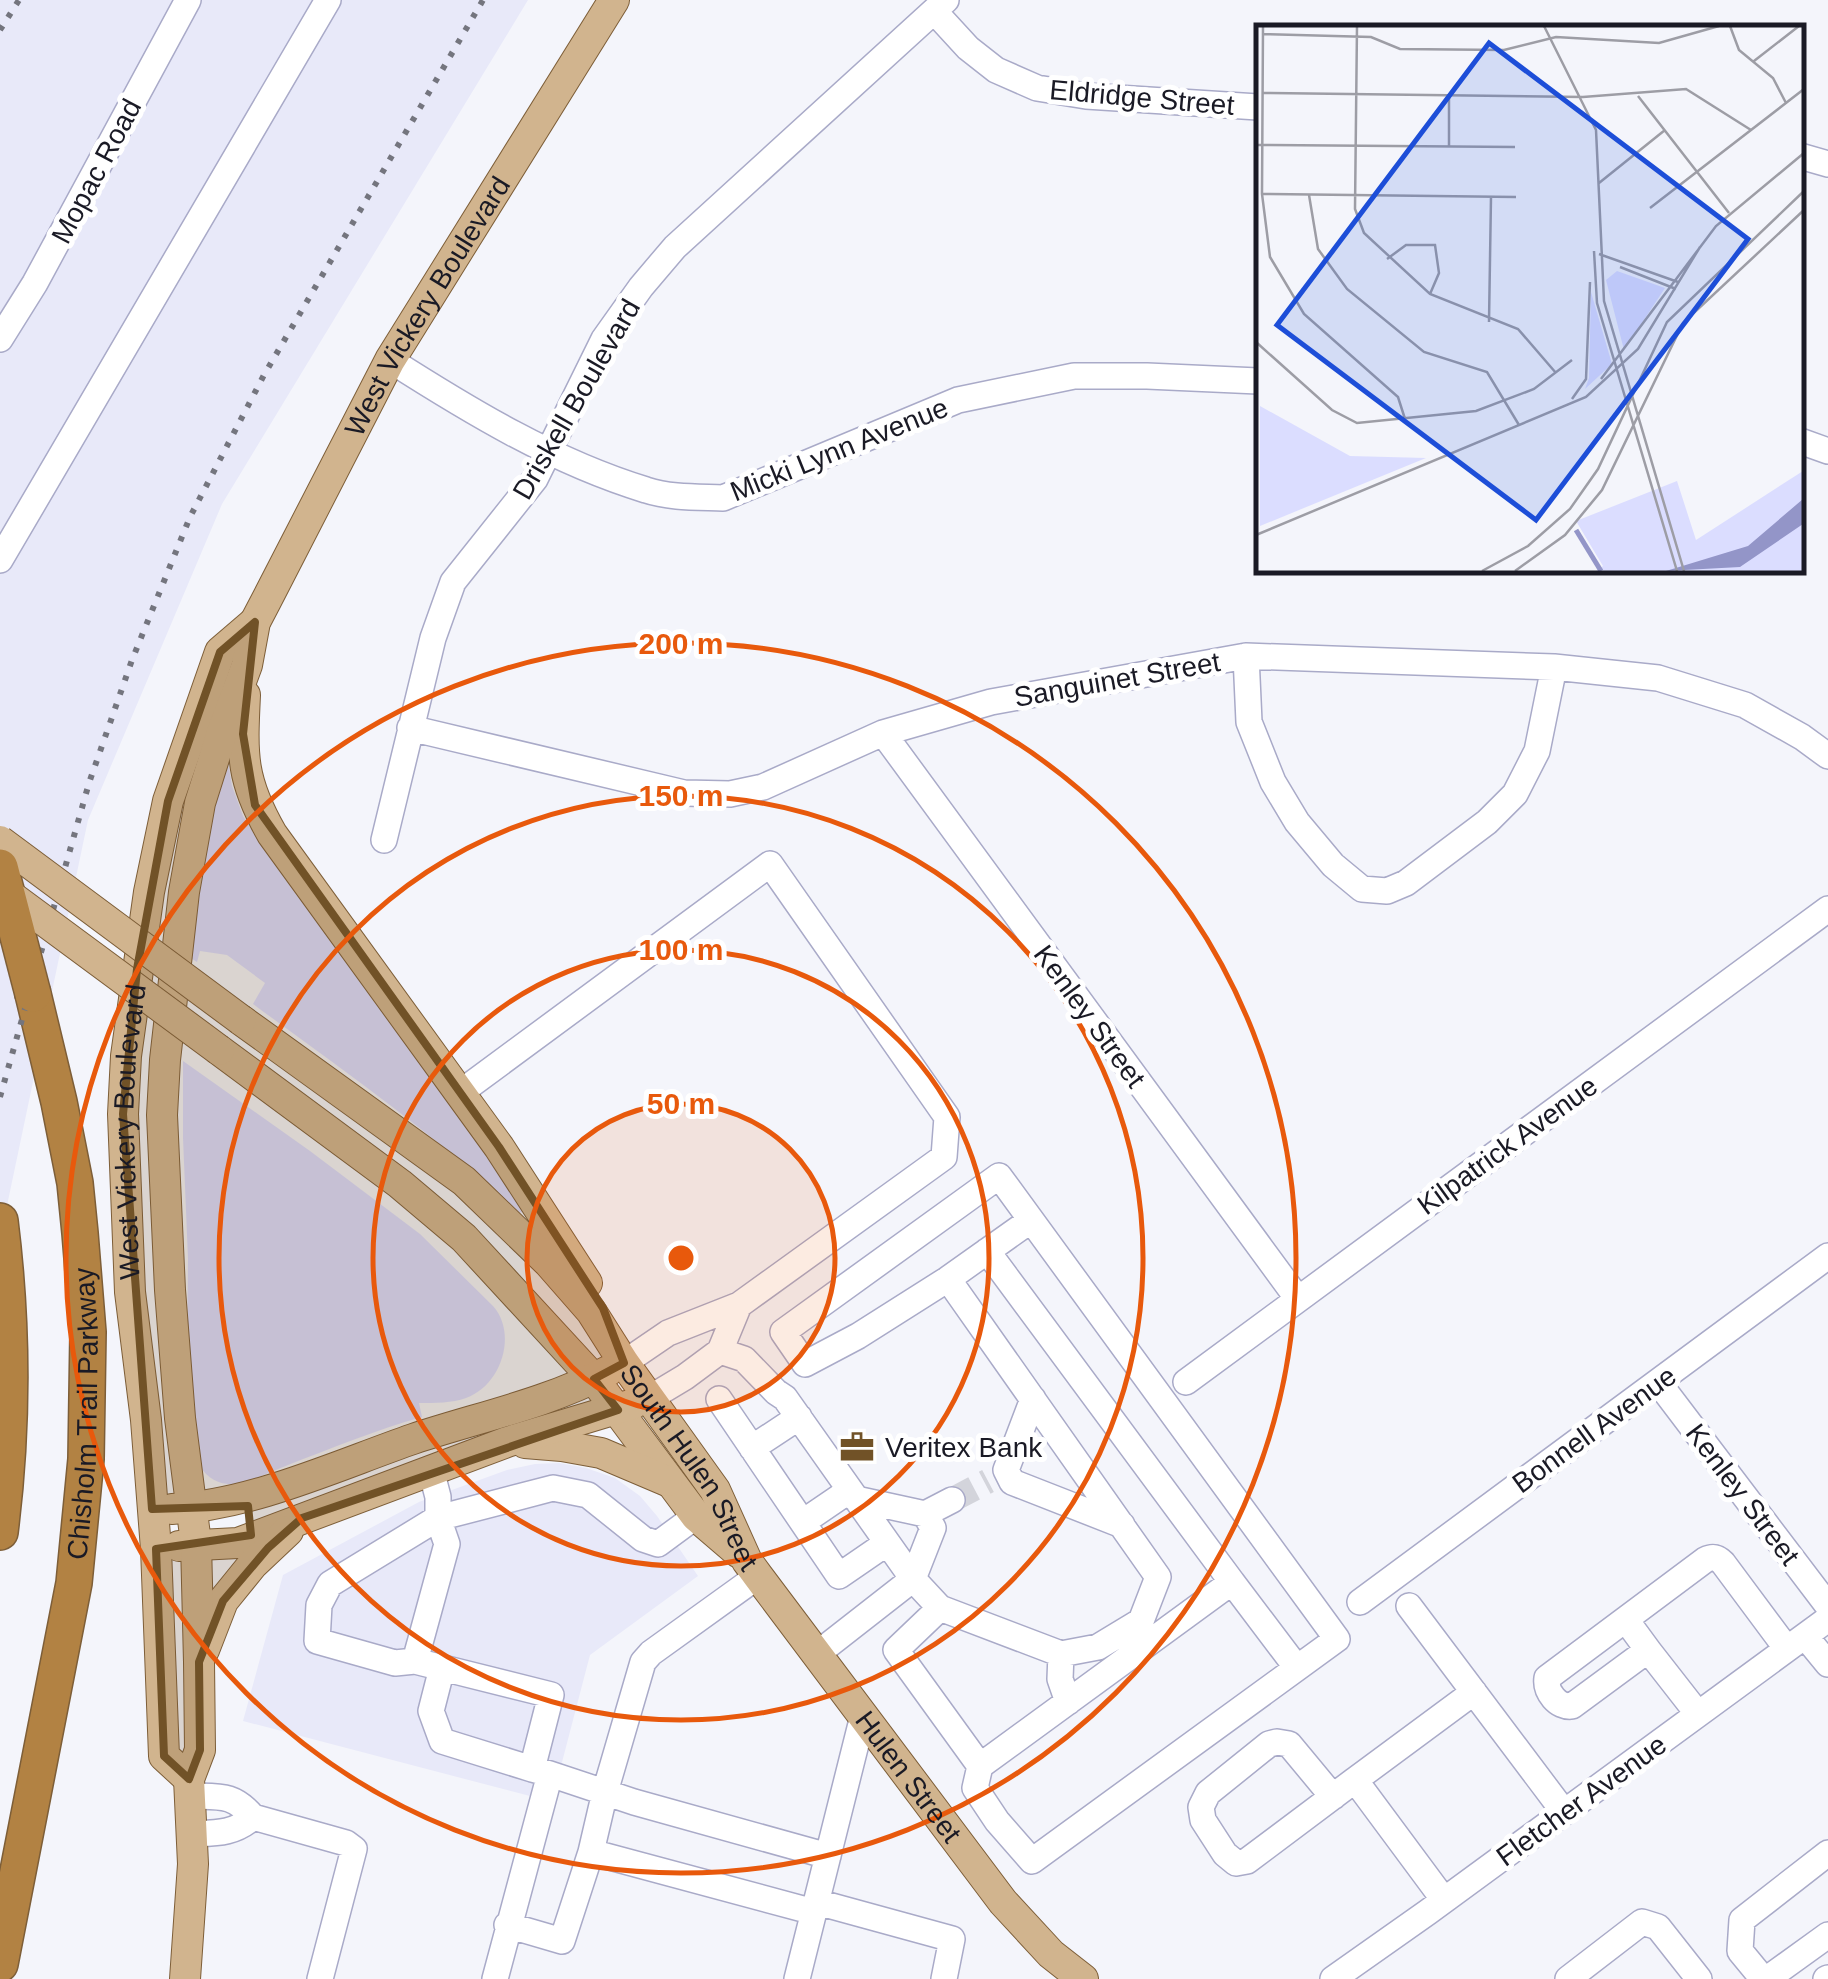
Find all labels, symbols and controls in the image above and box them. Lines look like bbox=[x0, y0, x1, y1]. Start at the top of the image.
inset map bbox=[1256, 25, 1803, 572]
street label: Eldridge Street bbox=[1048, 74, 1236, 121]
street label: Mopac Road bbox=[45, 94, 147, 249]
street label: West Vickery Boulevard bbox=[339, 171, 516, 441]
street label: Driskell Boulevard bbox=[507, 294, 646, 505]
street label: Micki Lynn Avenue bbox=[726, 392, 953, 507]
text: 200 m bbox=[638, 627, 724, 660]
street label: Sanguinet Street bbox=[1012, 646, 1223, 713]
text: 150 m bbox=[638, 779, 724, 812]
text: 100 m bbox=[638, 933, 724, 966]
street label: Kenley Street bbox=[1028, 939, 1152, 1094]
street label: West Vickery Boulevard bbox=[108, 982, 152, 1280]
street label: Kilpatrick Avenue bbox=[1412, 1070, 1603, 1221]
text: 50 m bbox=[647, 1087, 715, 1120]
centre of rings bbox=[663, 1240, 699, 1276]
street label: Chisholm Trail Parkway bbox=[61, 1266, 104, 1561]
street label: South Hulen Street bbox=[614, 1358, 764, 1577]
street label: Bonnell Avenue bbox=[1507, 1360, 1682, 1499]
street label: Kenley Street bbox=[1680, 1418, 1806, 1571]
office icon: Veritex Bank bbox=[838, 1428, 876, 1466]
place label: Veritex Bank bbox=[885, 1432, 1043, 1463]
street label: Hulen Street bbox=[849, 1705, 968, 1848]
street label: Fletcher Avenue bbox=[1491, 1729, 1672, 1872]

